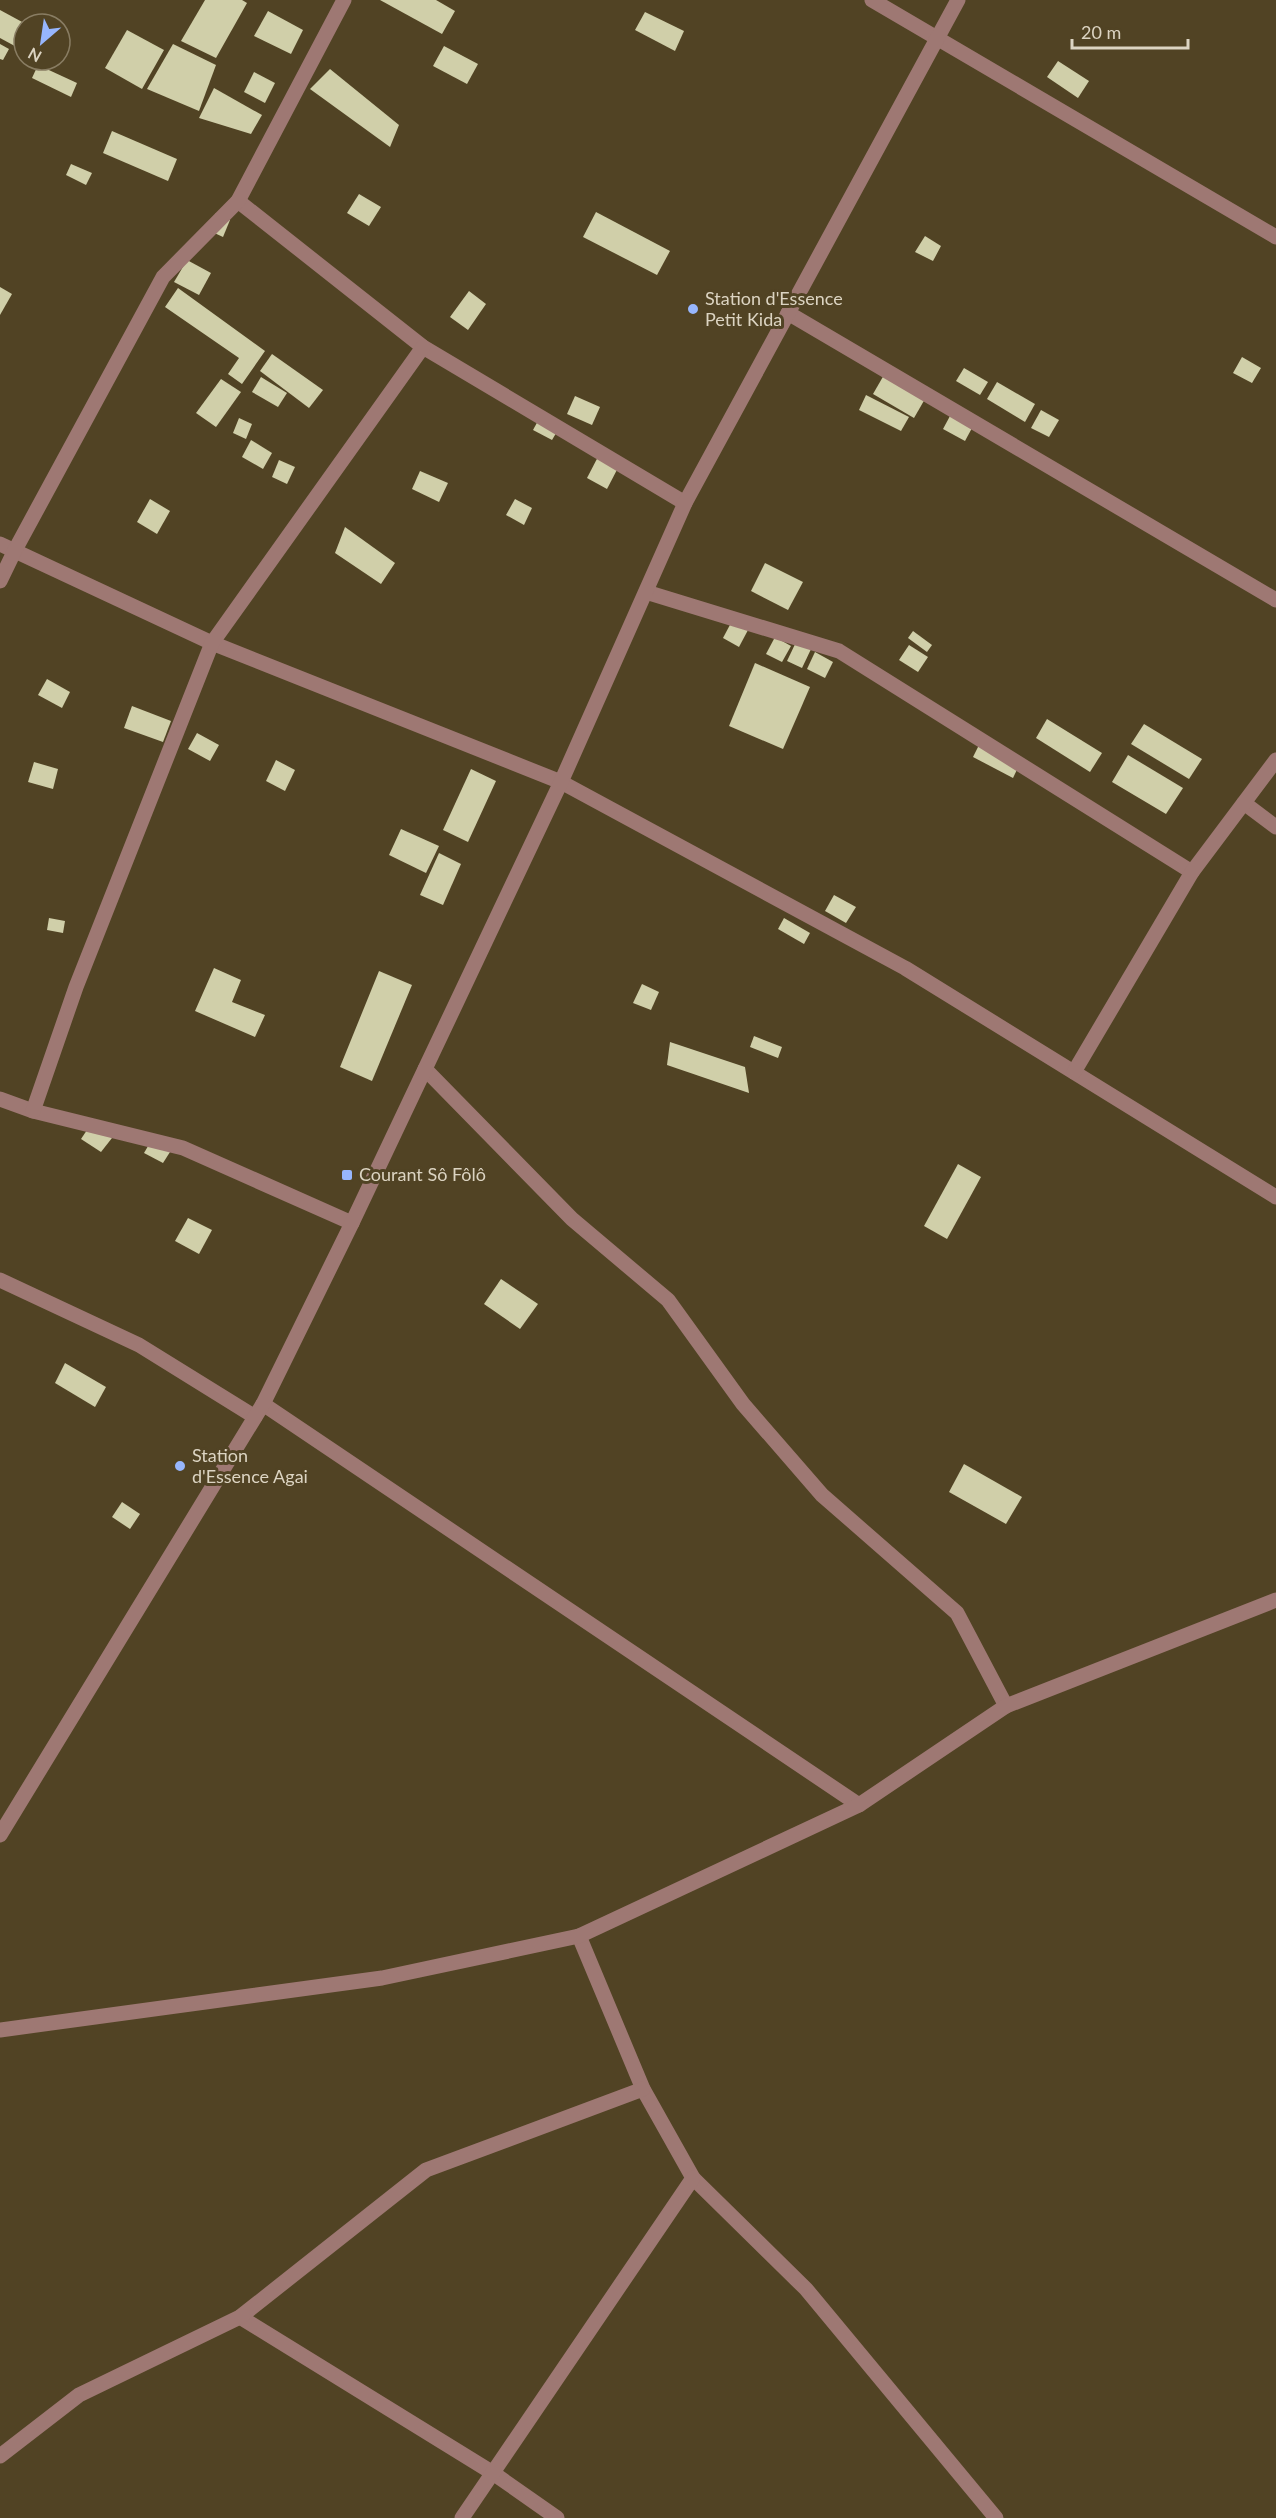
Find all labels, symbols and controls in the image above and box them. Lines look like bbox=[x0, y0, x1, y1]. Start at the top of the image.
north arrow bbox=[12, 12, 72, 72]
scale bar bbox=[1072, 12, 1188, 50]
text: 20 m bbox=[1081, 21, 1121, 43]
text: N bbox=[24, 44, 44, 67]
place label: Station d'Essence Petit Kida bbox=[705, 287, 843, 330]
marker: Station d'Essence Petit Kida bbox=[686, 302, 700, 316]
place label: Courant Sô Fôlô bbox=[359, 1163, 486, 1185]
marker: Courant Sô Fôlô bbox=[340, 1168, 354, 1182]
place label: Station d'Essence Agai bbox=[192, 1444, 308, 1487]
marker: Station d'Essence Agai bbox=[173, 1459, 187, 1473]

